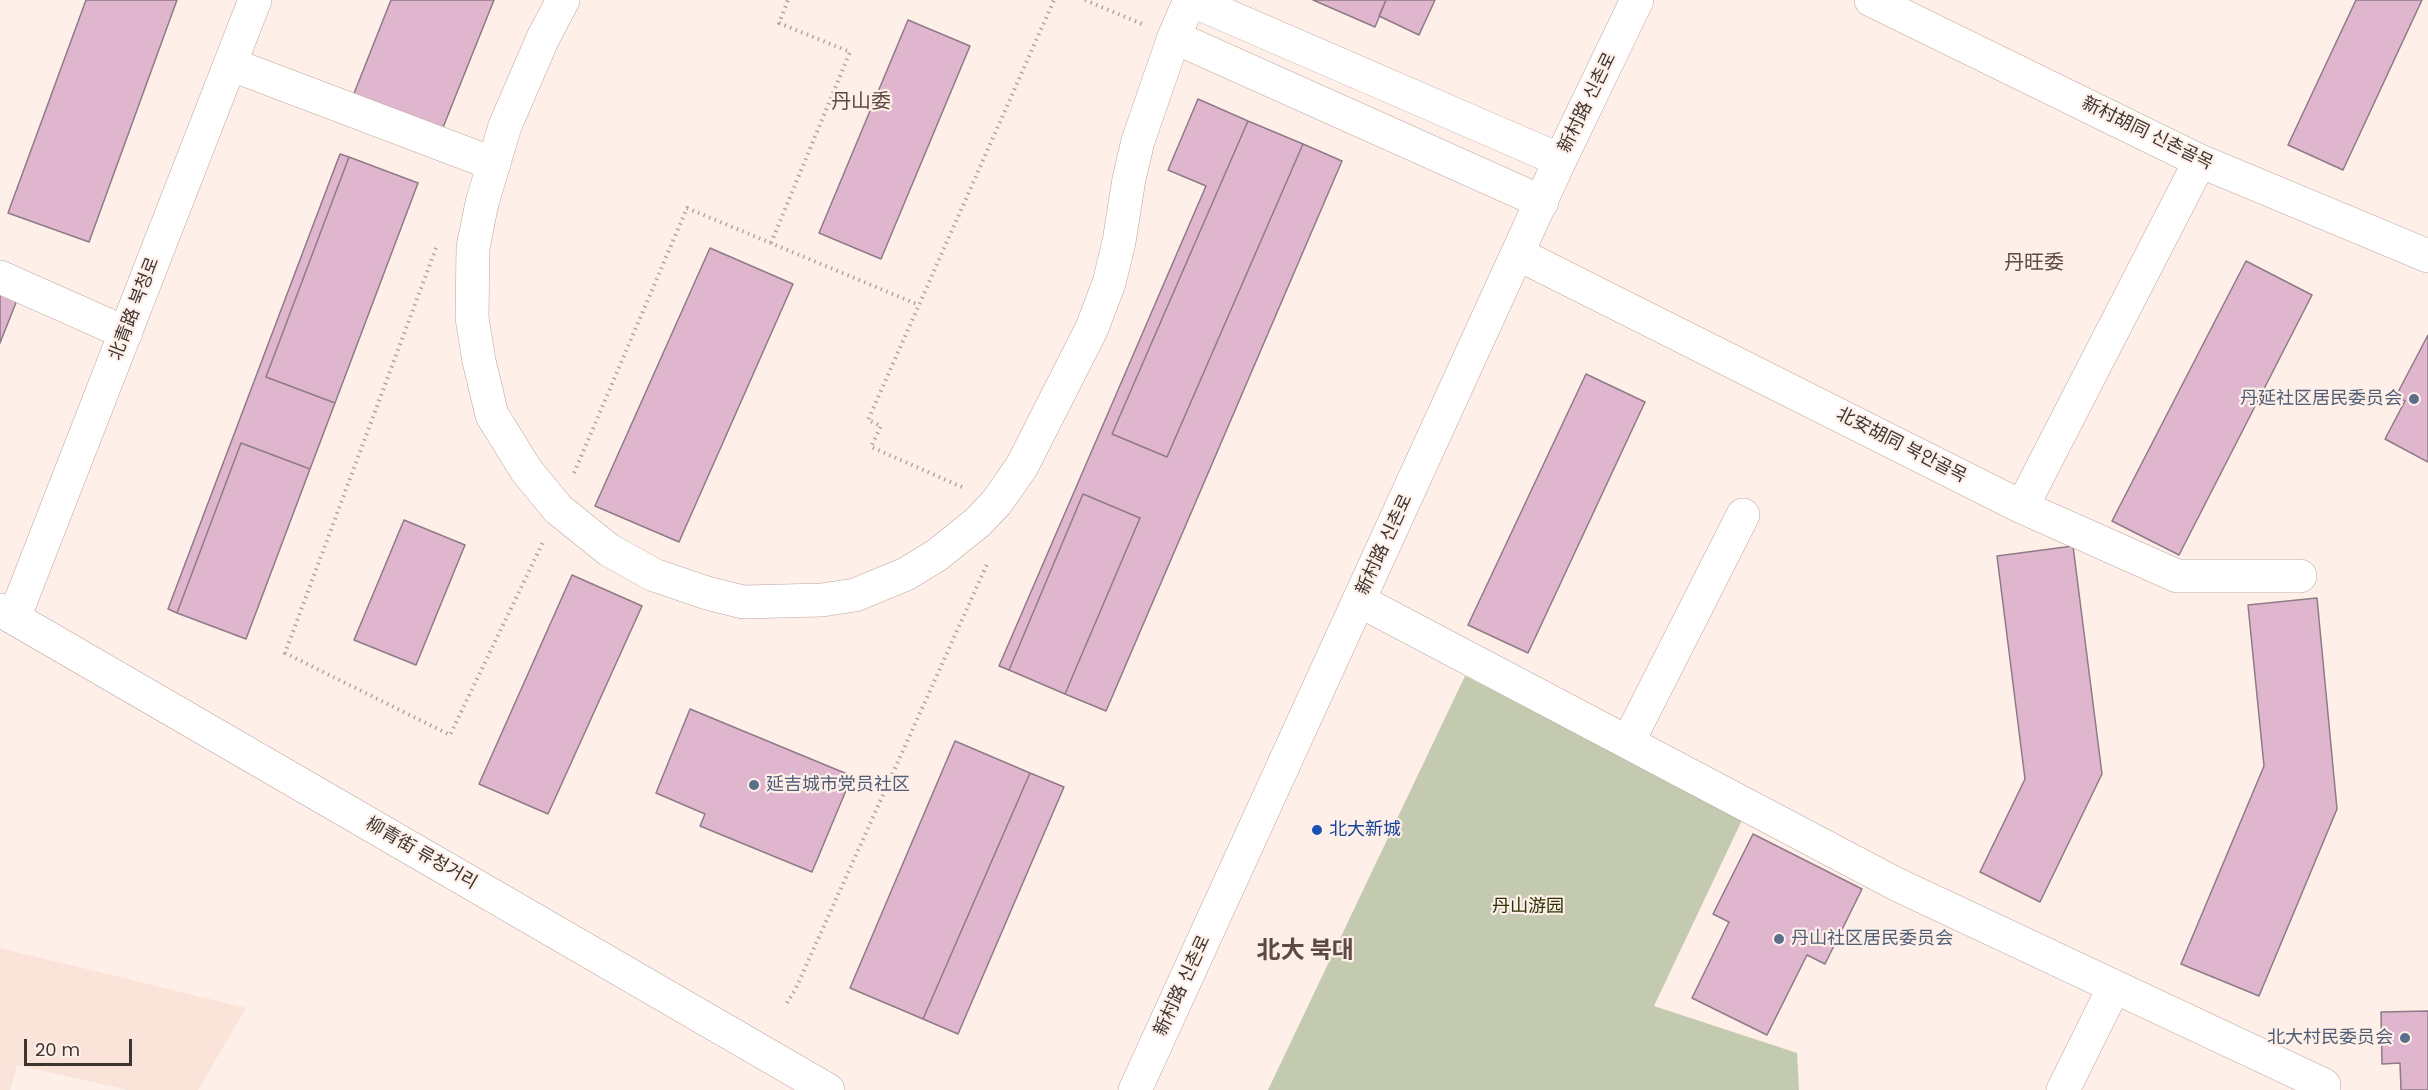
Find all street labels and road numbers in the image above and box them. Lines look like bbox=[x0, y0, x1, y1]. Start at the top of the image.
street label: 新村路 신촌로 bbox=[1555, 50, 1621, 156]
street label: 新村胡同 신촌골목 bbox=[2078, 93, 2216, 175]
street label: 北青路 북청로 bbox=[105, 254, 165, 364]
street label: 北安胡同 북안골목 bbox=[1832, 404, 1970, 488]
street label: 新村路 신촌로 bbox=[1352, 491, 1418, 599]
street label: 柳青街 류청거리 bbox=[361, 813, 481, 895]
street label: 新村路 신촌로 bbox=[1150, 932, 1216, 1040]

